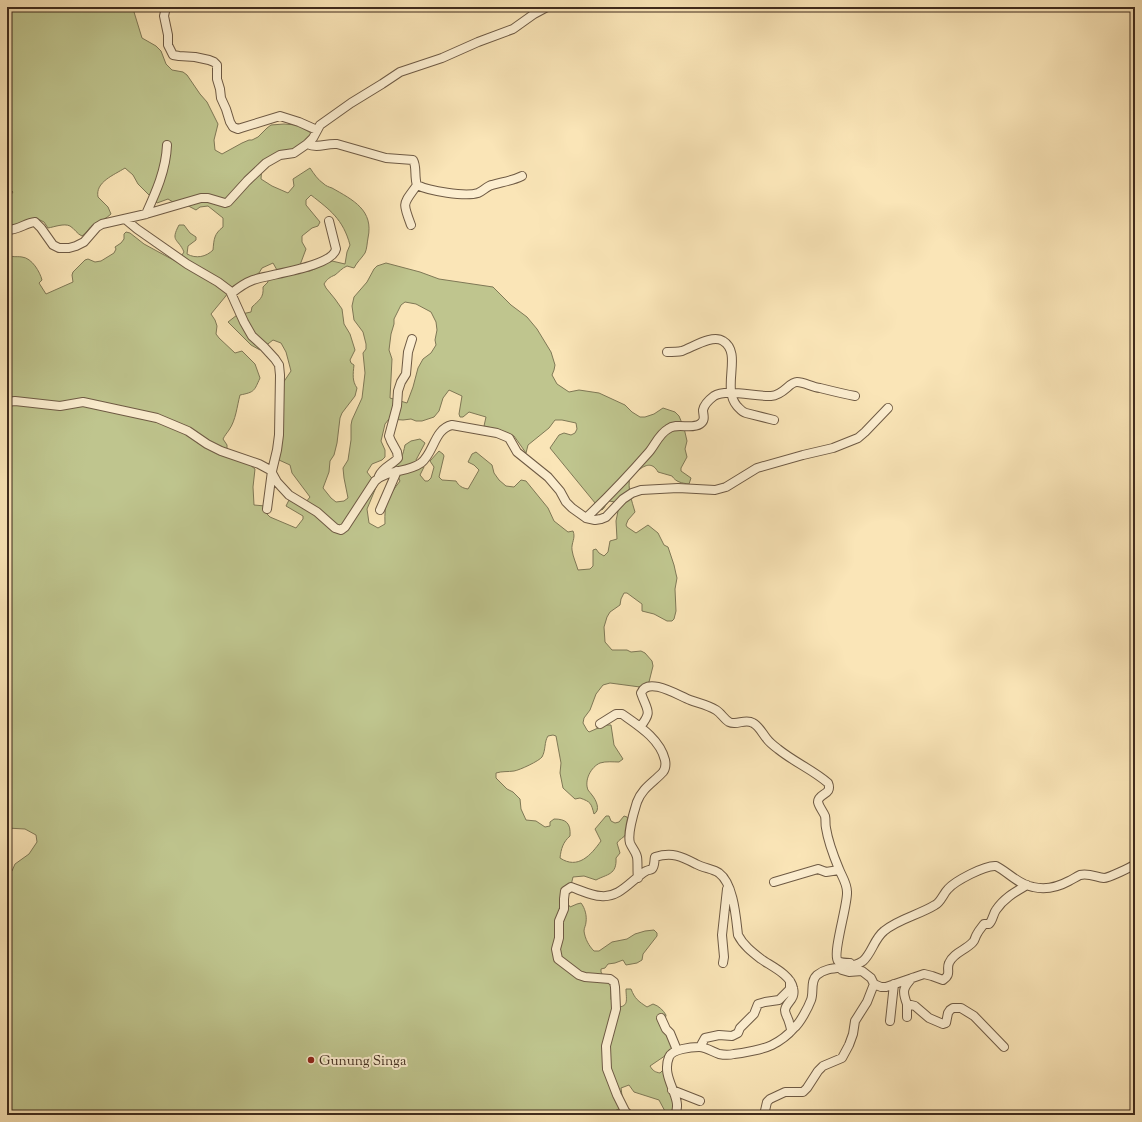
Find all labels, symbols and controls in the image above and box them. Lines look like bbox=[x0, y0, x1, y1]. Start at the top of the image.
place label: Gunung Singa bbox=[319, 1052, 407, 1072]
marker: Gunung Singa bbox=[306, 1055, 316, 1065]

